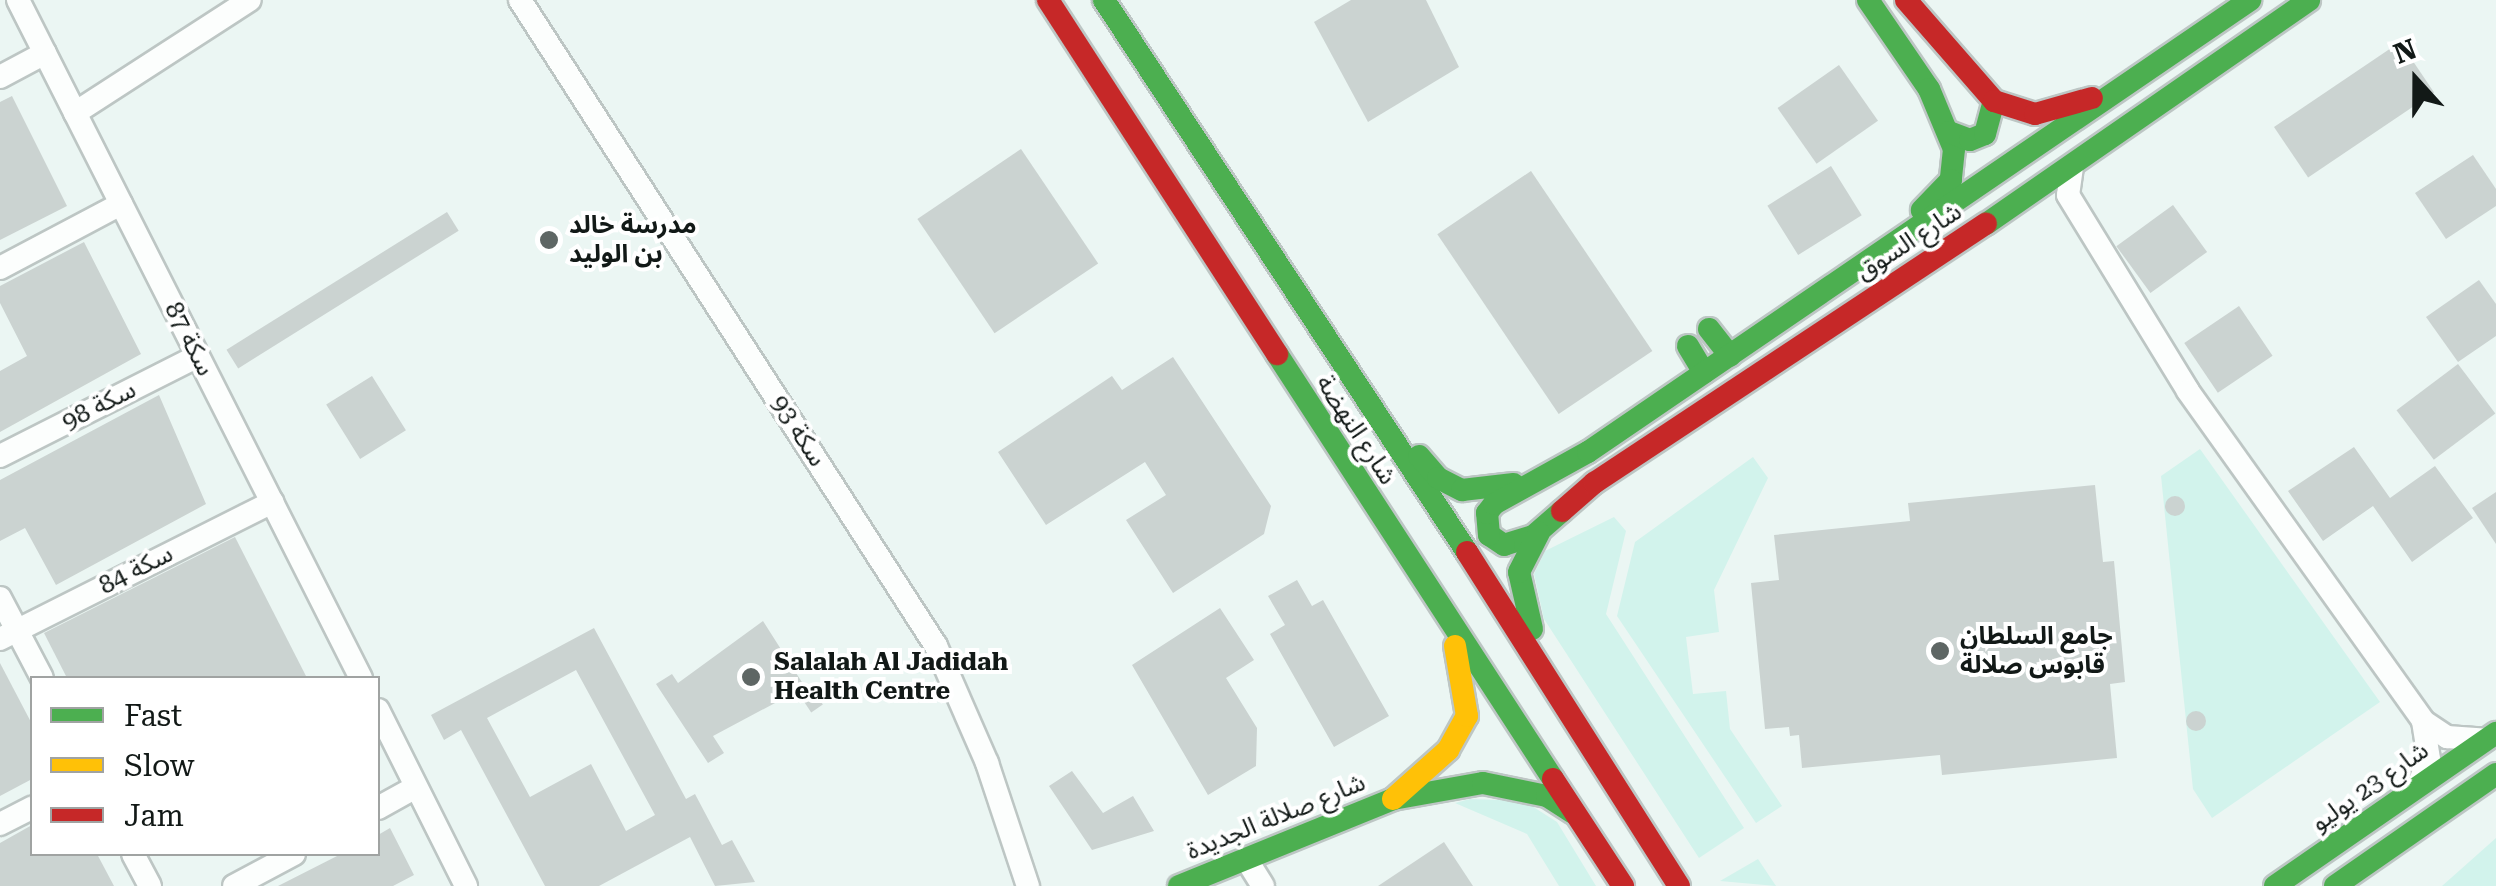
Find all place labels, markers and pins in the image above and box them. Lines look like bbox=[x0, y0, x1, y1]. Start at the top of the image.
place label: مدرسة خالد بن الوليد bbox=[569, 211, 697, 270]
marker: مدرسة خالد بن الوليد bbox=[538, 229, 560, 251]
place label: جامع السلطان قابوس صلالة bbox=[1960, 622, 2113, 681]
marker: جامع السلطان قابوس صلالة bbox=[1929, 640, 1951, 662]
place label: Salalah Al Jadidah Health Centre bbox=[774, 648, 1008, 707]
marker: Salalah Al Jadidah Health Centre bbox=[738, 664, 764, 690]

